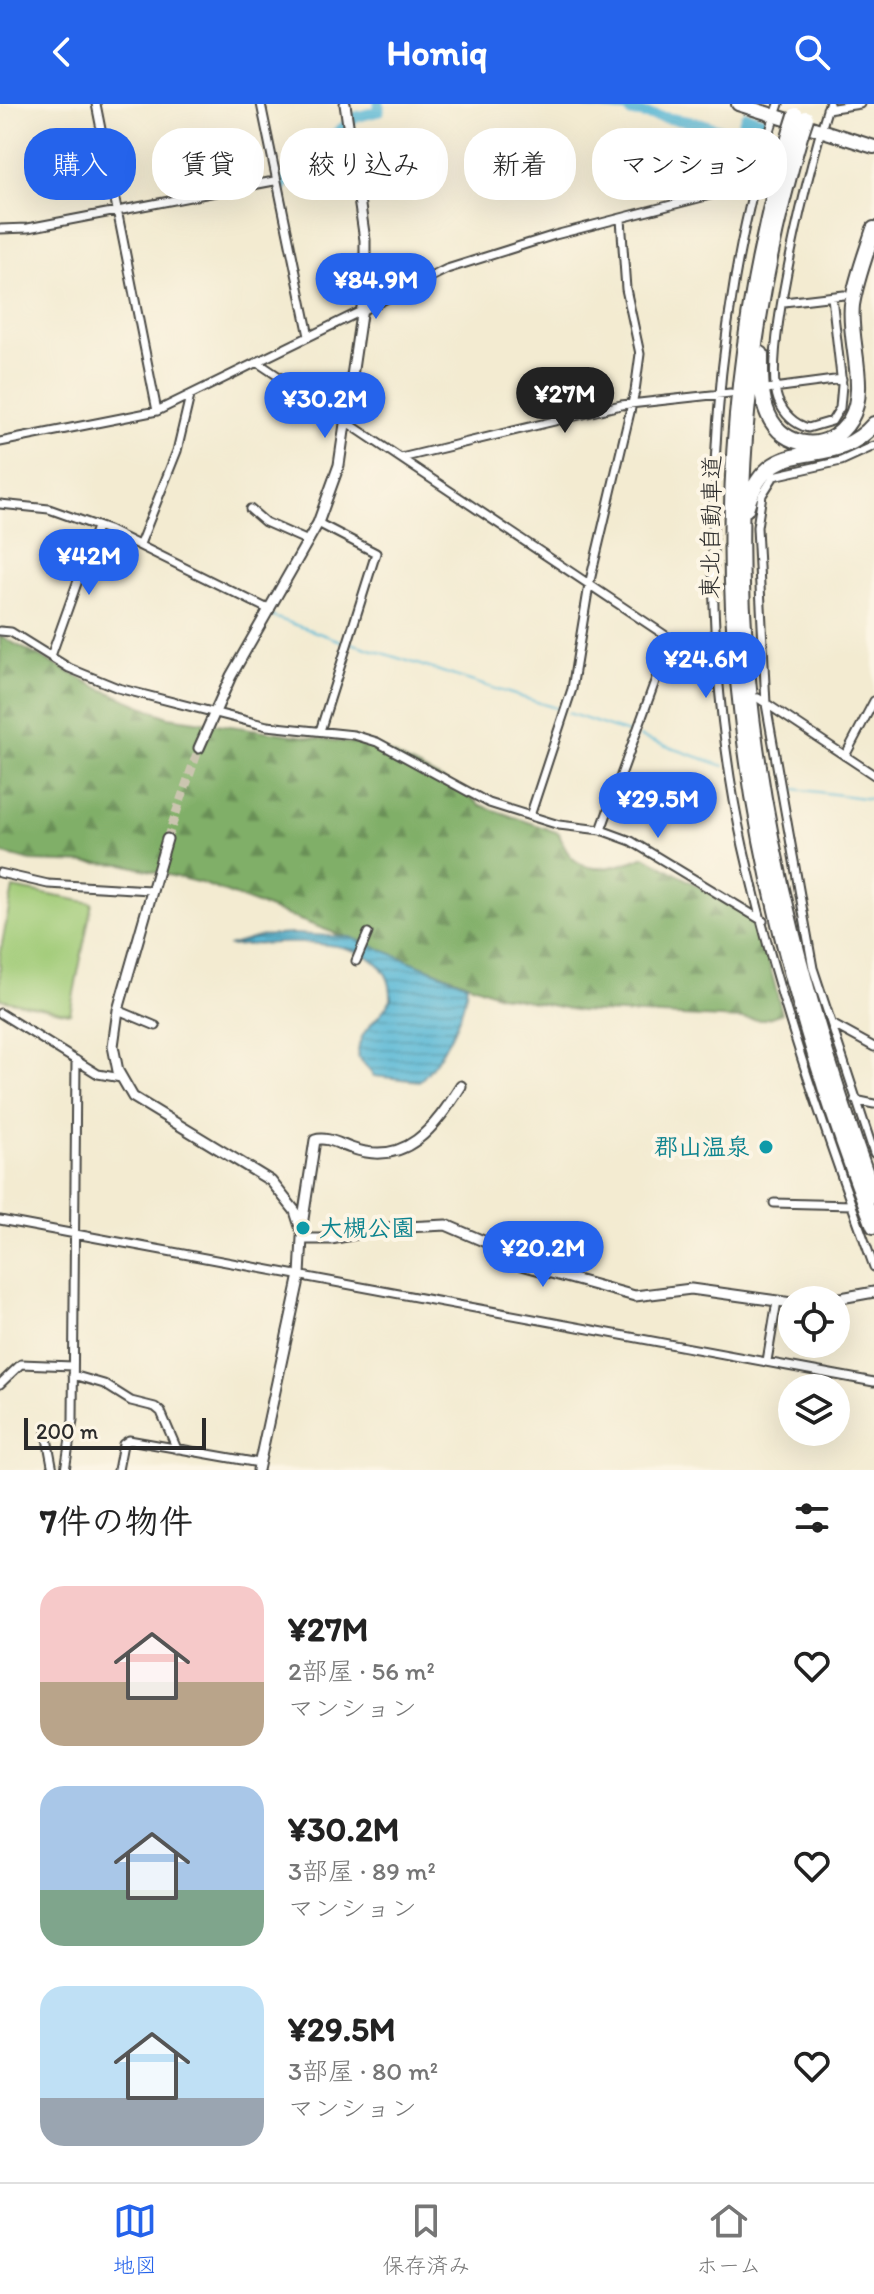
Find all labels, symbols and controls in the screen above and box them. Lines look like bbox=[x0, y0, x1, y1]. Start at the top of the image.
icon: back bbox=[40, 30, 84, 74]
icon: search bbox=[790, 30, 834, 74]
text: Homiq bbox=[386, 31, 488, 74]
chip: 購入 bbox=[24, 128, 136, 200]
chip: 賃貸 bbox=[152, 128, 264, 200]
chip: 絞り込み bbox=[280, 128, 448, 200]
chip: 新着 bbox=[464, 128, 576, 200]
chip: マンション bbox=[592, 128, 787, 200]
pin: ¥84.9M bbox=[311, 253, 441, 321]
text: ¥84.9M bbox=[334, 263, 418, 295]
pin: ¥27M bbox=[518, 367, 612, 435]
pin: ¥30.2M bbox=[260, 372, 390, 440]
text: ¥27M bbox=[534, 377, 596, 409]
text: ¥30.2M bbox=[282, 382, 368, 414]
street label: 東北自動車道 bbox=[695, 455, 726, 599]
pin: ¥42M bbox=[42, 529, 136, 597]
text: ¥42M bbox=[57, 539, 121, 571]
pin: ¥24.6M bbox=[641, 632, 771, 700]
text: ¥24.6M bbox=[664, 642, 748, 674]
pin: ¥29.5M bbox=[593, 772, 723, 840]
text: ¥29.5M bbox=[617, 782, 699, 814]
place label: 郡山温泉 bbox=[654, 1132, 750, 1161]
marker: 郡山温泉 bbox=[757, 1138, 775, 1156]
place label: 大槻公園 bbox=[319, 1213, 415, 1242]
marker: 大槻公園 bbox=[294, 1219, 312, 1237]
pin: ¥20.2M bbox=[478, 1221, 608, 1289]
text: ¥20.2M bbox=[501, 1231, 585, 1263]
map controls bbox=[778, 1286, 850, 1446]
button: locate bbox=[778, 1286, 850, 1358]
button: layers bbox=[778, 1374, 850, 1446]
scale bar bbox=[24, 1414, 206, 1450]
text: 200 m bbox=[36, 1418, 98, 1445]
icon: filters bbox=[790, 1496, 834, 1540]
text: 7件の物件 bbox=[40, 1501, 193, 1542]
text: ¥27M bbox=[288, 1609, 369, 1650]
icon: home bbox=[104, 1618, 200, 1714]
icon: heart bbox=[790, 1644, 834, 1688]
text: 2部屋 · 56 m² bbox=[288, 1655, 435, 1687]
text: マンション bbox=[288, 1692, 417, 1724]
text: ¥30.2M bbox=[288, 1809, 400, 1850]
icon: home bbox=[104, 1818, 200, 1914]
icon: heart bbox=[790, 1844, 834, 1888]
text: 3部屋 · 89 m² bbox=[288, 1855, 436, 1887]
text: マンション bbox=[288, 1892, 417, 1924]
text: ¥29.5M bbox=[288, 2009, 396, 2050]
icon: home bbox=[104, 2018, 200, 2114]
icon: heart bbox=[790, 2044, 834, 2088]
text: 3部屋 · 80 m² bbox=[288, 2055, 438, 2087]
text: マンション bbox=[288, 2092, 417, 2124]
tab: 地図 bbox=[113, 2199, 157, 2279]
tab: 保存済み bbox=[382, 2199, 470, 2279]
tab: ホーム bbox=[696, 2199, 761, 2279]

